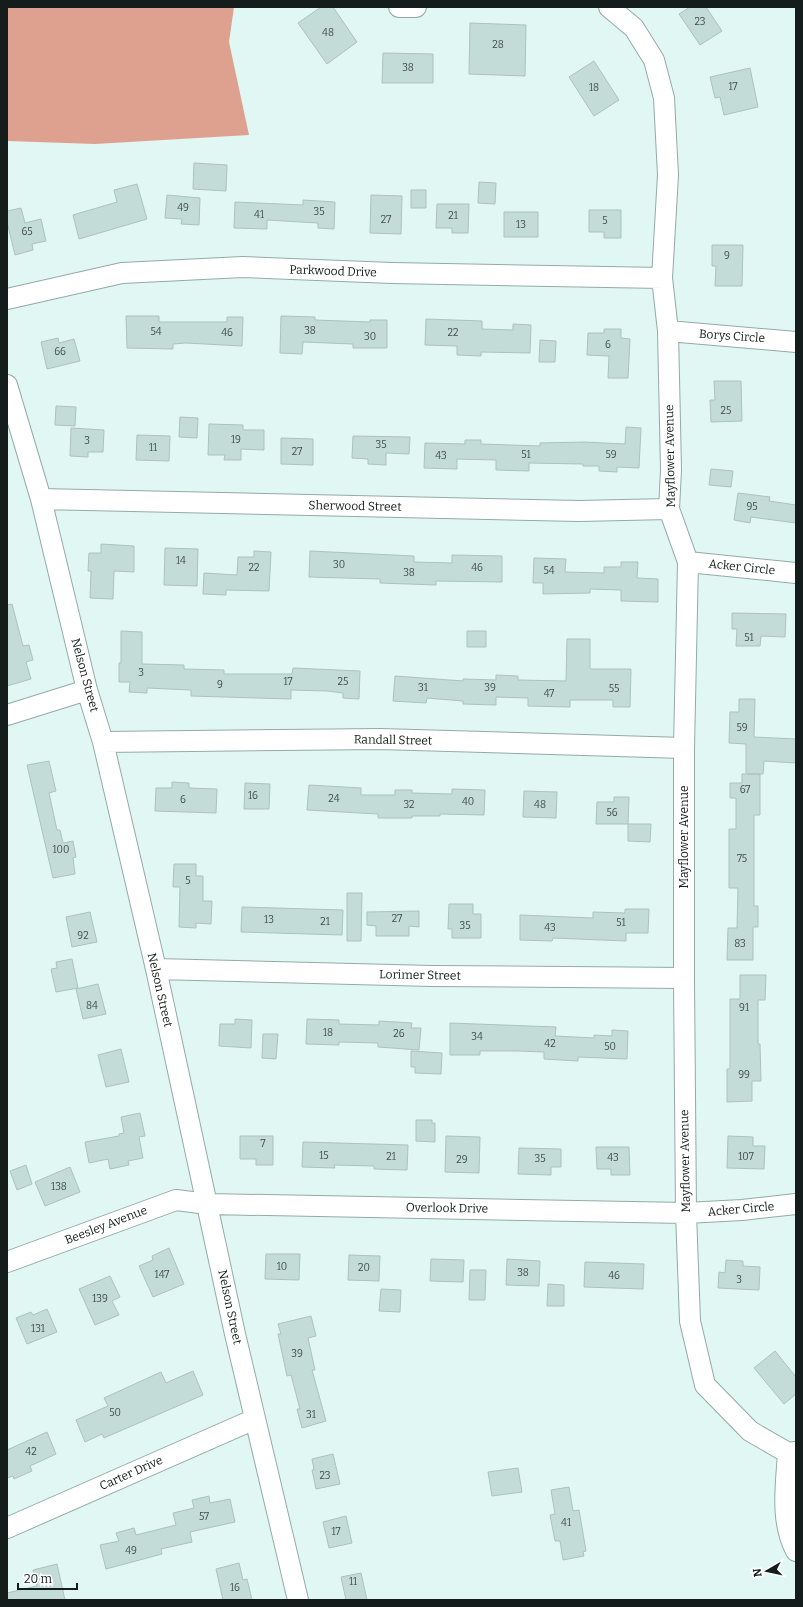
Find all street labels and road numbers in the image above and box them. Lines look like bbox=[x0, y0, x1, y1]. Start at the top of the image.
street label: Parkwood Drive bbox=[289, 262, 377, 280]
street label: Borys Circle bbox=[699, 327, 765, 345]
street label: Mayflower Avenue bbox=[662, 404, 678, 508]
street label: Sherwood Street bbox=[308, 498, 402, 514]
street label: Acker Circle bbox=[708, 557, 776, 577]
street label: Nelson Street bbox=[68, 637, 102, 714]
street label: Randall Street bbox=[354, 732, 433, 748]
street label: Mayflower Avenue bbox=[677, 785, 691, 889]
street label: Nelson Street bbox=[145, 951, 175, 1029]
street label: Lorimer Street bbox=[379, 967, 462, 983]
street label: Mayflower Avenue bbox=[677, 1109, 693, 1213]
street label: Acker Circle bbox=[707, 1199, 775, 1219]
street label: Overlook Drive bbox=[406, 1200, 488, 1216]
street label: Beesley Avenue bbox=[63, 1203, 149, 1247]
street label: Nelson Street bbox=[215, 1268, 245, 1346]
street label: Carter Drive bbox=[97, 1453, 165, 1493]

